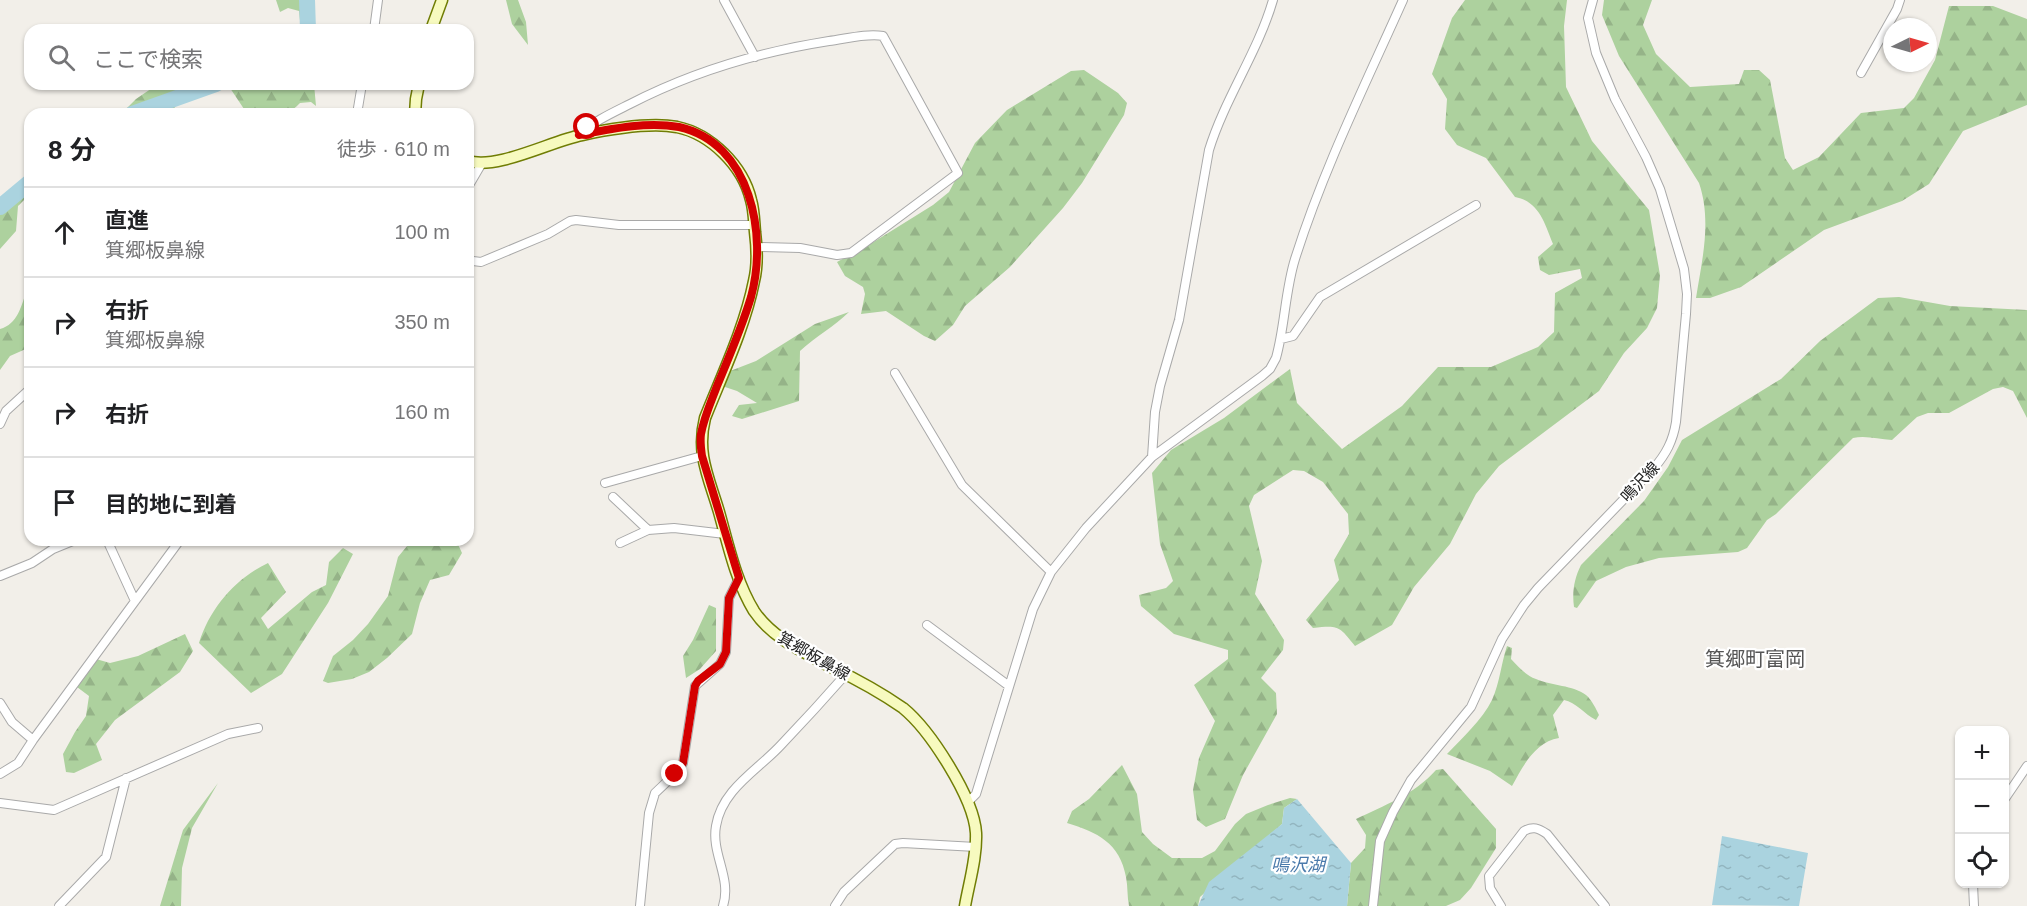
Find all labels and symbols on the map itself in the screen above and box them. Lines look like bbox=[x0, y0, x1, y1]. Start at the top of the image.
north arrow bbox=[1883, 18, 1937, 72]
route start bbox=[573, 113, 599, 139]
street label: 鳴沢線 bbox=[1617, 459, 1663, 505]
street label: 箕郷板鼻線 bbox=[775, 629, 853, 683]
district label: 箕郷町富岡 bbox=[1705, 648, 1805, 670]
route end bbox=[661, 760, 687, 786]
water label: 鳴沢湖 bbox=[1271, 855, 1328, 875]

